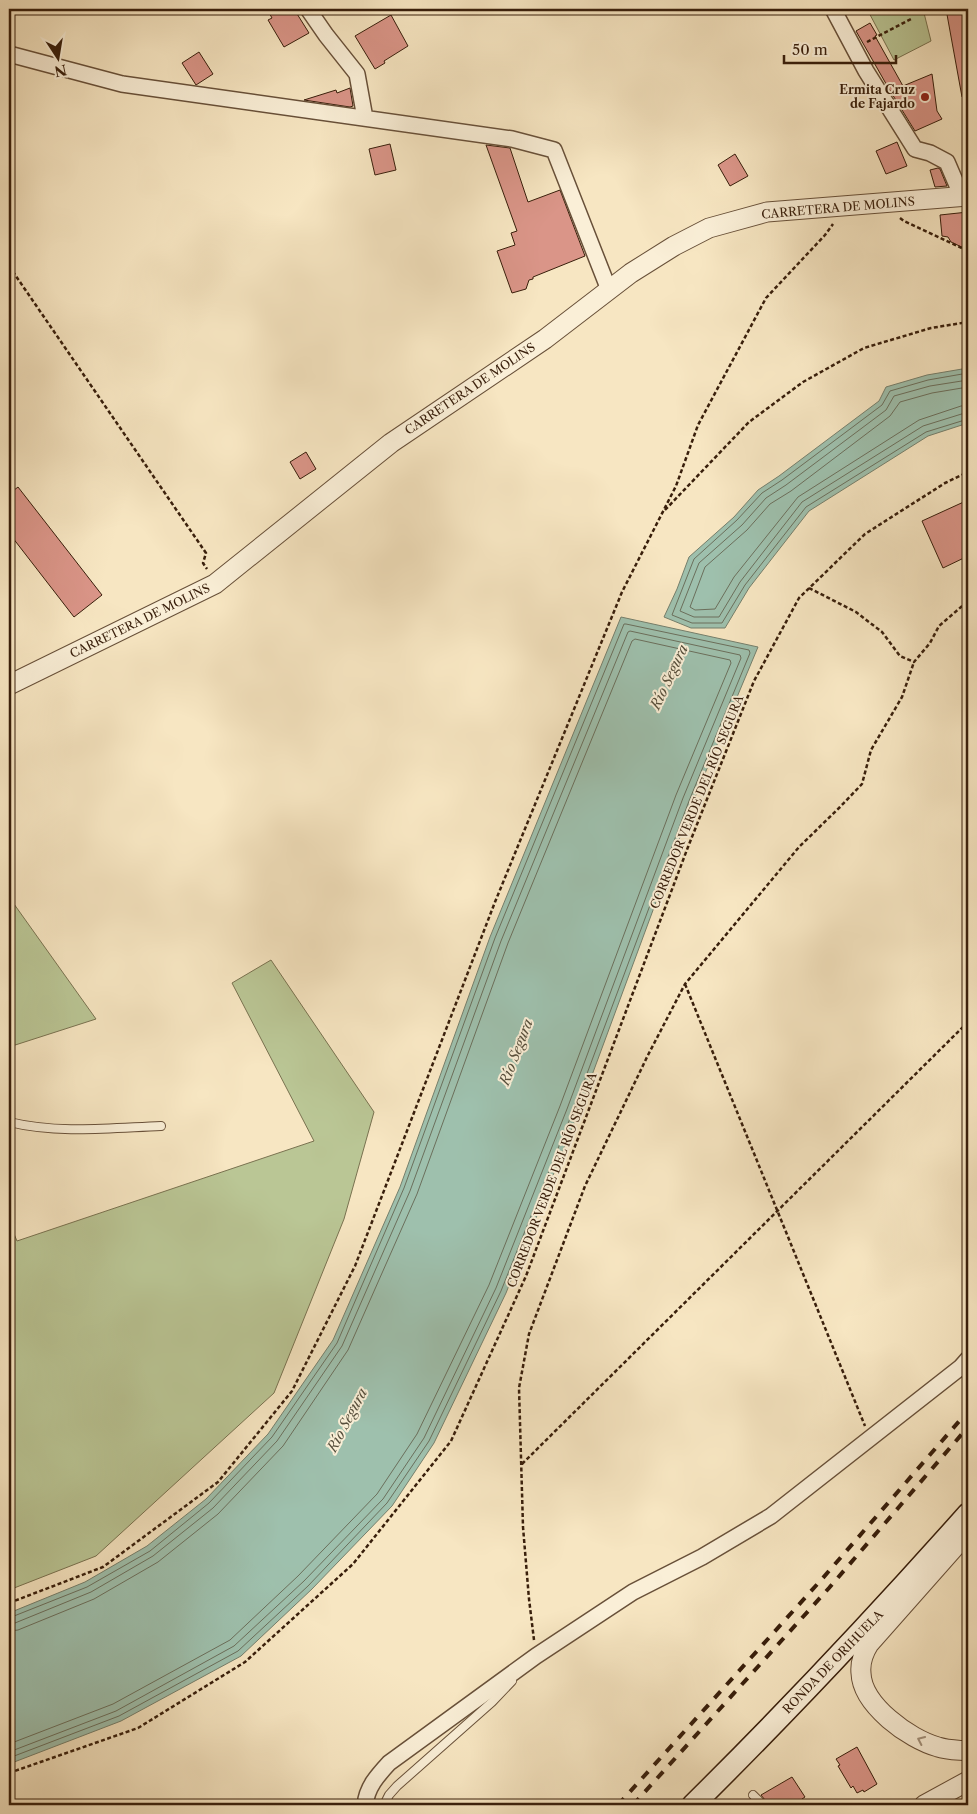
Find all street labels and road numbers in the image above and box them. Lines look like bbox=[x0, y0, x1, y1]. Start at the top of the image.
street label: CARRETERA DE MOLINS bbox=[761, 193, 915, 222]
street label: CARRETERA DE MOLINS bbox=[402, 339, 538, 438]
street label: CARRETERA DE MOLINS bbox=[67, 580, 212, 661]
street label: CORREDOR VERDE DEL RÍO SEGURA bbox=[646, 691, 747, 911]
street label: CORREDOR VERDE DEL RÍO SEGURA bbox=[503, 1069, 600, 1290]
street label: RONDA DE ORIHUELA bbox=[779, 1606, 887, 1717]

